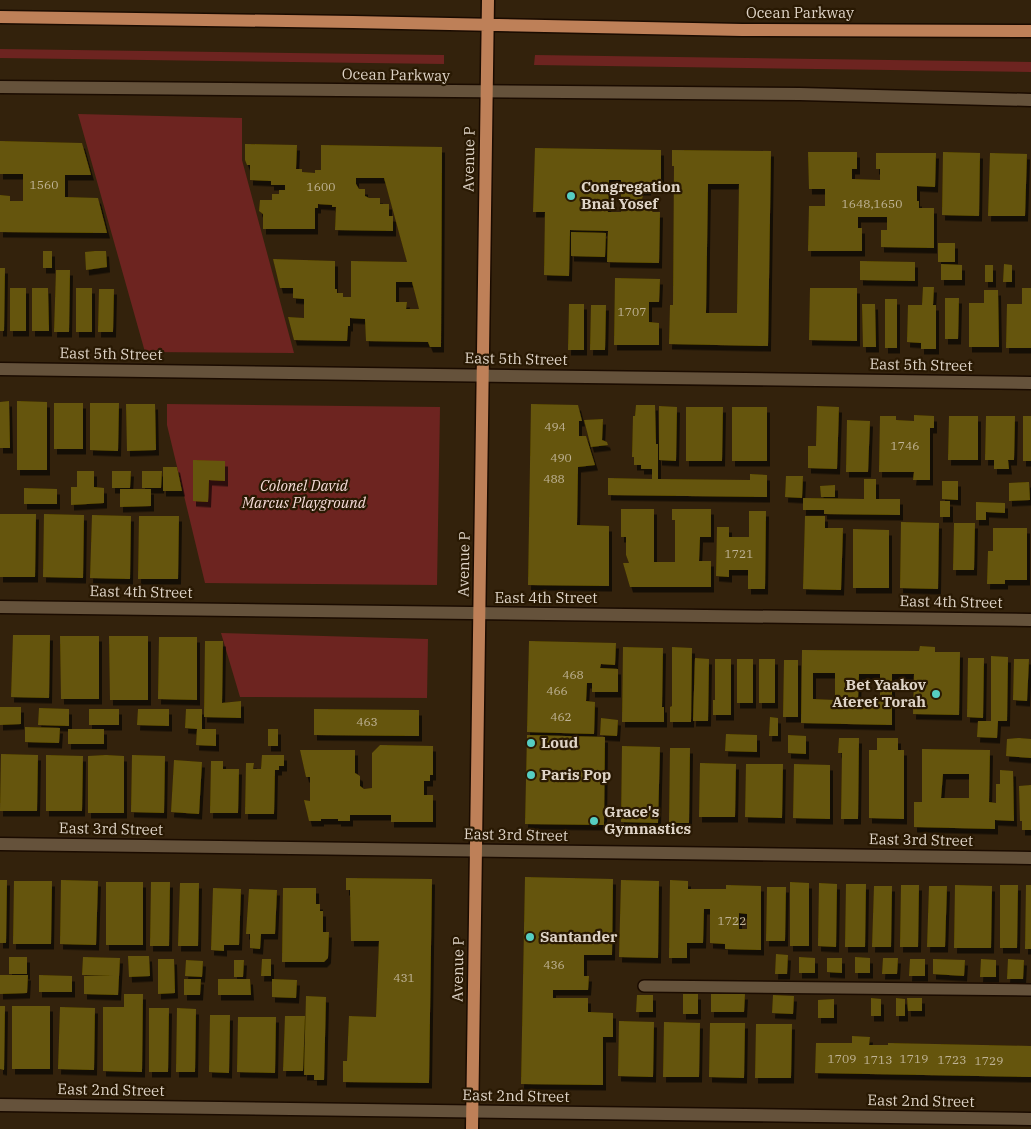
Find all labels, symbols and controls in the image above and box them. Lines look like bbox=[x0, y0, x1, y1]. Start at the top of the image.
street label: Ocean Parkway bbox=[746, 3, 854, 22]
street label: Ocean Parkway bbox=[342, 64, 450, 85]
street label: Avenue P bbox=[458, 126, 479, 192]
house number: 1560 bbox=[30, 177, 58, 192]
place label: Congregation Bnai Yosef bbox=[581, 177, 681, 213]
house number: 1600 bbox=[307, 179, 335, 194]
marker: Congregation Bnai Yosef bbox=[565, 190, 577, 202]
house number: 1648,1650 bbox=[842, 196, 902, 211]
house number: 1707 bbox=[618, 304, 646, 319]
street label: East 5th Street bbox=[59, 343, 163, 364]
street label: East 5th Street bbox=[464, 348, 568, 369]
street label: East 5th Street bbox=[869, 354, 973, 375]
house number: 494 bbox=[544, 419, 566, 434]
house number: 1746 bbox=[891, 438, 919, 453]
house number: 490 bbox=[550, 450, 572, 465]
house number: 488 bbox=[543, 471, 565, 486]
park label: Colonel David Marcus Playground bbox=[241, 476, 367, 512]
street label: Avenue P bbox=[453, 531, 474, 597]
house number: 1721 bbox=[725, 546, 753, 561]
street label: East 4th Street bbox=[89, 581, 193, 602]
street label: East 4th Street bbox=[494, 588, 598, 607]
street label: East 4th Street bbox=[899, 591, 1003, 612]
house number: 468 bbox=[562, 667, 584, 682]
place label: Bet Yaakov Ateret Torah bbox=[832, 675, 927, 711]
house number: 466 bbox=[546, 683, 568, 698]
marker: Bet Yaakov Ateret Torah bbox=[930, 688, 942, 700]
house number: 462 bbox=[550, 709, 572, 724]
house number: 463 bbox=[356, 714, 378, 729]
place label: Loud bbox=[541, 733, 579, 752]
marker: Loud bbox=[525, 737, 537, 749]
place label: Paris Pop bbox=[541, 765, 611, 784]
marker: Paris Pop bbox=[525, 769, 537, 781]
place label: Grace's Gymnastics bbox=[604, 802, 691, 838]
marker: Grace's Gymnastics bbox=[588, 815, 600, 827]
street label: East 3rd Street bbox=[59, 818, 163, 839]
street label: East 3rd Street bbox=[464, 824, 568, 845]
street label: East 3rd Street bbox=[869, 829, 973, 850]
house number: 1722 bbox=[718, 913, 746, 928]
place label: Santander bbox=[540, 927, 618, 946]
marker: Santander bbox=[524, 931, 536, 943]
street label: Avenue P bbox=[447, 936, 468, 1002]
house number: 436 bbox=[543, 957, 565, 972]
house number: 431 bbox=[393, 970, 415, 985]
house number: 1709 bbox=[828, 1051, 856, 1066]
house number: 1719 bbox=[900, 1051, 928, 1066]
house number: 1713 bbox=[864, 1052, 892, 1067]
house number: 1723 bbox=[938, 1052, 966, 1067]
house number: 1729 bbox=[975, 1053, 1003, 1068]
street label: East 2nd Street bbox=[57, 1079, 165, 1100]
street label: East 2nd Street bbox=[462, 1085, 570, 1106]
street label: East 2nd Street bbox=[867, 1090, 975, 1111]

